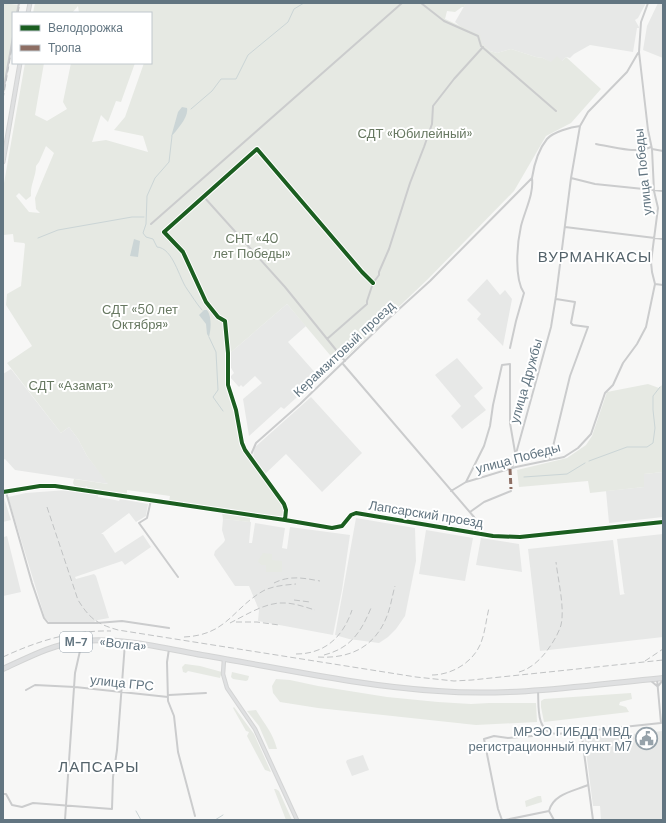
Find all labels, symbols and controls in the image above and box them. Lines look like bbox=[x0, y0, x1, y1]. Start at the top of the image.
legend bbox=[12, 12, 152, 64]
text: Велодорожка bbox=[48, 20, 123, 36]
text: Тропа bbox=[48, 40, 82, 56]
park label: СДТ «Юбилейный» bbox=[358, 125, 473, 142]
street label: улица Победы bbox=[630, 128, 656, 216]
park label: СНТ «40 лет Победы» bbox=[213, 230, 291, 262]
district label: ВУРМАНКАСЫ bbox=[538, 247, 652, 267]
street label: Керамзитовый проезд bbox=[290, 297, 399, 401]
park label: СДТ «50 лет Октября» bbox=[102, 301, 178, 333]
street label: улица Дружбы bbox=[506, 337, 546, 425]
park label: СДТ «Азамат» bbox=[29, 377, 113, 394]
street label: улица Победы bbox=[474, 439, 562, 477]
street label: Лапсарский проезд bbox=[368, 497, 485, 532]
road number: М-7 bbox=[60, 632, 92, 652]
street label: «Волга» bbox=[99, 633, 147, 655]
street label: улица ГРС bbox=[89, 671, 155, 695]
place label: МРЭО ГИБДД МВД, регистрационный пункт М7 bbox=[469, 723, 632, 755]
public building icon: МРЭО ГИБДД МВД, регистрационный пункт М7 bbox=[634, 725, 660, 751]
district label: ЛАПСАРЫ bbox=[58, 757, 140, 777]

